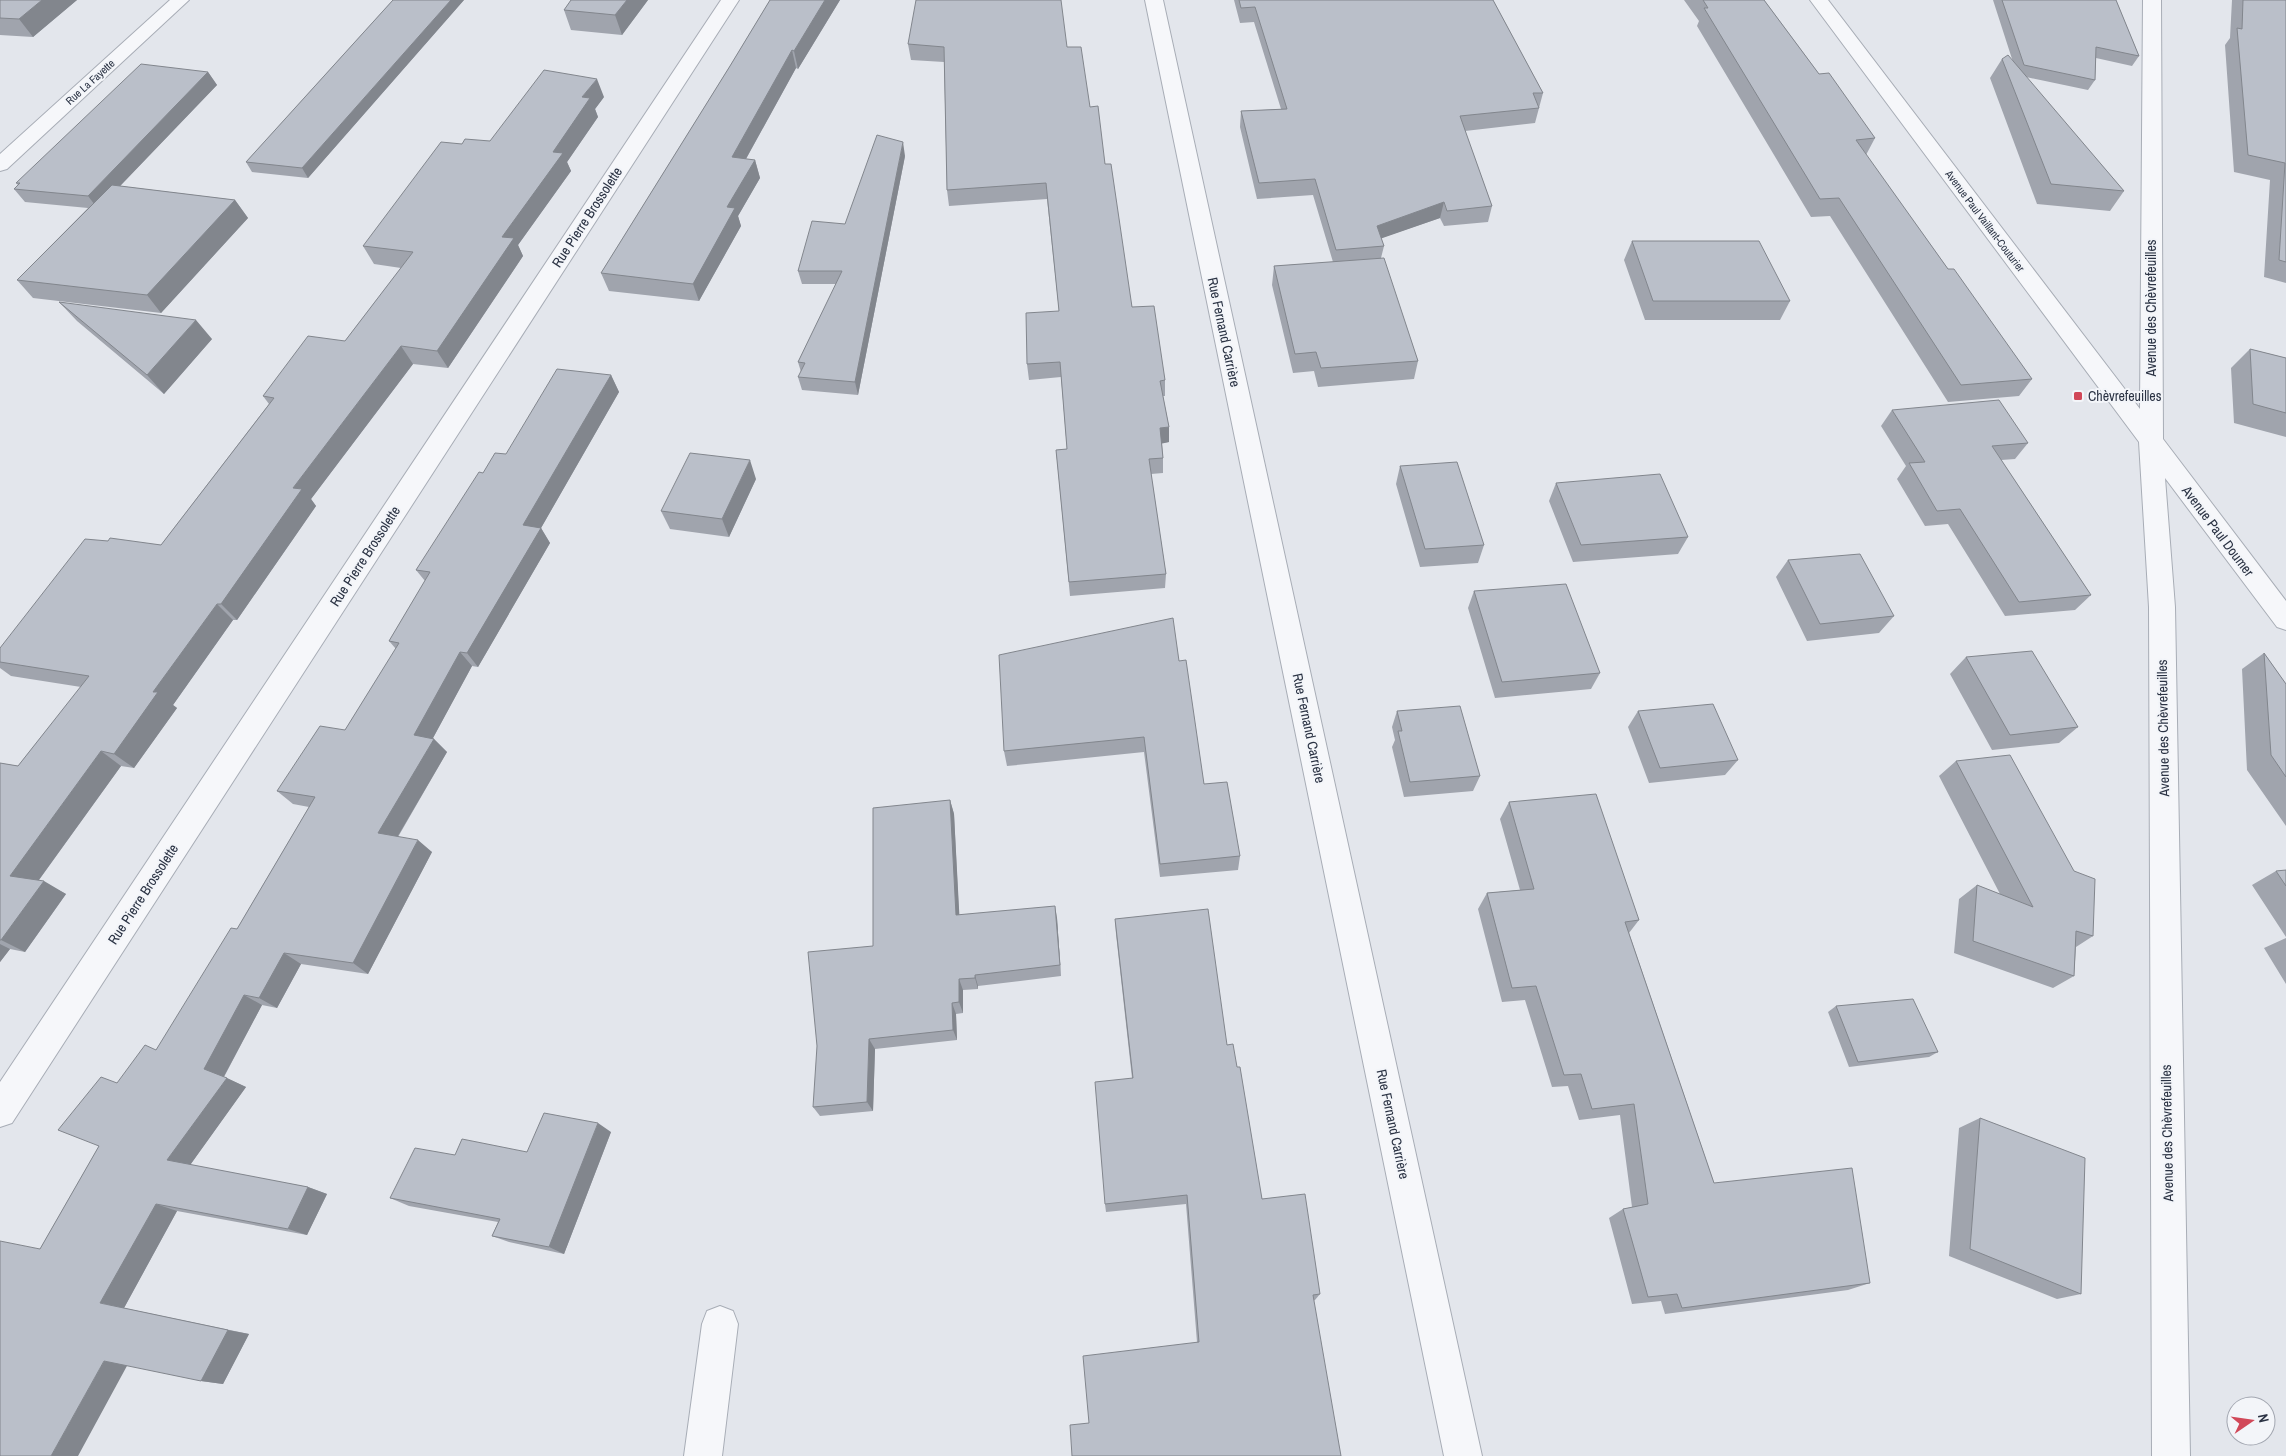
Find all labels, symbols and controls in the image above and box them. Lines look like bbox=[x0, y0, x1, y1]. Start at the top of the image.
street label: Rue La Fayette bbox=[63, 56, 117, 108]
street label: Rue Pierre Brossolette bbox=[548, 163, 626, 271]
street label: Avenue Paul Vaillant-Couturier bbox=[1942, 167, 2028, 275]
street label: Avenue des Chèvrefeuilles bbox=[2142, 239, 2160, 378]
street label: Rue Fernand Carrière bbox=[1204, 275, 1244, 389]
place label: Chèvrefeuilles bbox=[2088, 387, 2162, 405]
marker: Chèvrefeuilles bbox=[2072, 390, 2084, 402]
street label: Avenue Paul Doumer bbox=[2177, 481, 2258, 580]
street label: Rue Pierre Brossolette bbox=[326, 502, 404, 610]
street label: Avenue des Chèvrefeuilles bbox=[2153, 659, 2173, 798]
street label: Rue Fernand Carrière bbox=[1289, 671, 1329, 785]
street label: Rue Pierre Brossolette bbox=[104, 840, 182, 948]
street label: Avenue des Chèvrefeuilles bbox=[2157, 1064, 2177, 1203]
street label: Rue Fernand Carrière bbox=[1373, 1067, 1413, 1181]
north arrow bbox=[2226, 1396, 2276, 1446]
text: N bbox=[2254, 1412, 2273, 1424]

